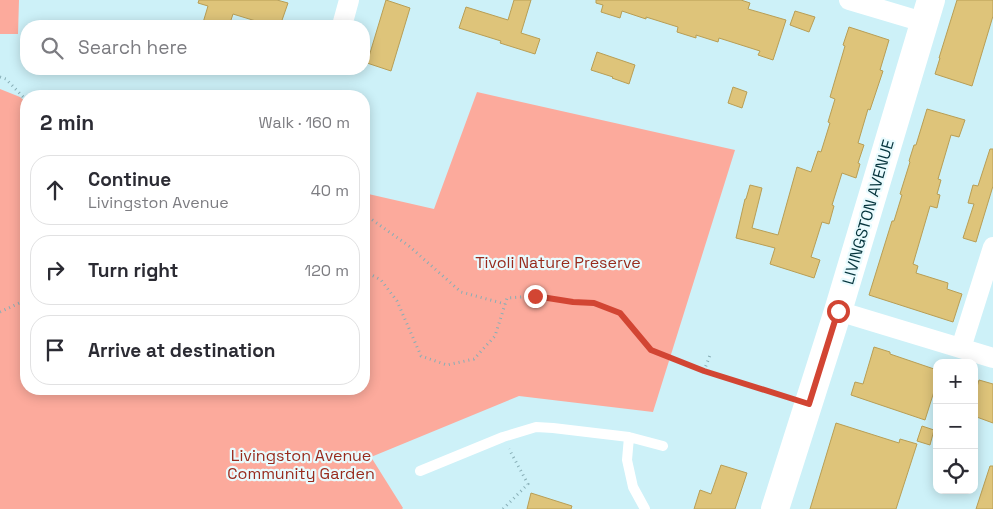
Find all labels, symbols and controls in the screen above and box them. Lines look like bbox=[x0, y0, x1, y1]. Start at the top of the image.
search box bbox=[20, 20, 370, 75]
icon: search bbox=[38, 34, 66, 62]
text: Search here bbox=[78, 35, 188, 60]
text: 2 min bbox=[40, 109, 94, 136]
text: Walk · 160 m bbox=[259, 112, 350, 133]
street label: LIVINGSTON AVENUE bbox=[837, 137, 899, 287]
text: Continue bbox=[88, 167, 171, 192]
icon: ahead bbox=[41, 176, 69, 204]
text: 40 m bbox=[311, 180, 349, 201]
text: Livingston Avenue bbox=[88, 192, 229, 213]
park label: Tivoli Nature Preserve bbox=[475, 252, 641, 273]
icon: right bbox=[41, 256, 69, 284]
text: Turn right bbox=[88, 258, 178, 283]
text: 120 m bbox=[305, 260, 349, 281]
route end bbox=[524, 285, 547, 308]
route start bbox=[827, 300, 850, 323]
icon: arrive bbox=[41, 336, 69, 364]
text: Arrive at destination bbox=[88, 338, 276, 363]
map controls bbox=[933, 359, 978, 494]
button: + bbox=[933, 359, 978, 404]
button: − bbox=[933, 404, 978, 449]
park label: Livingston Avenue Community Garden bbox=[227, 445, 375, 484]
button: locate bbox=[933, 449, 978, 494]

